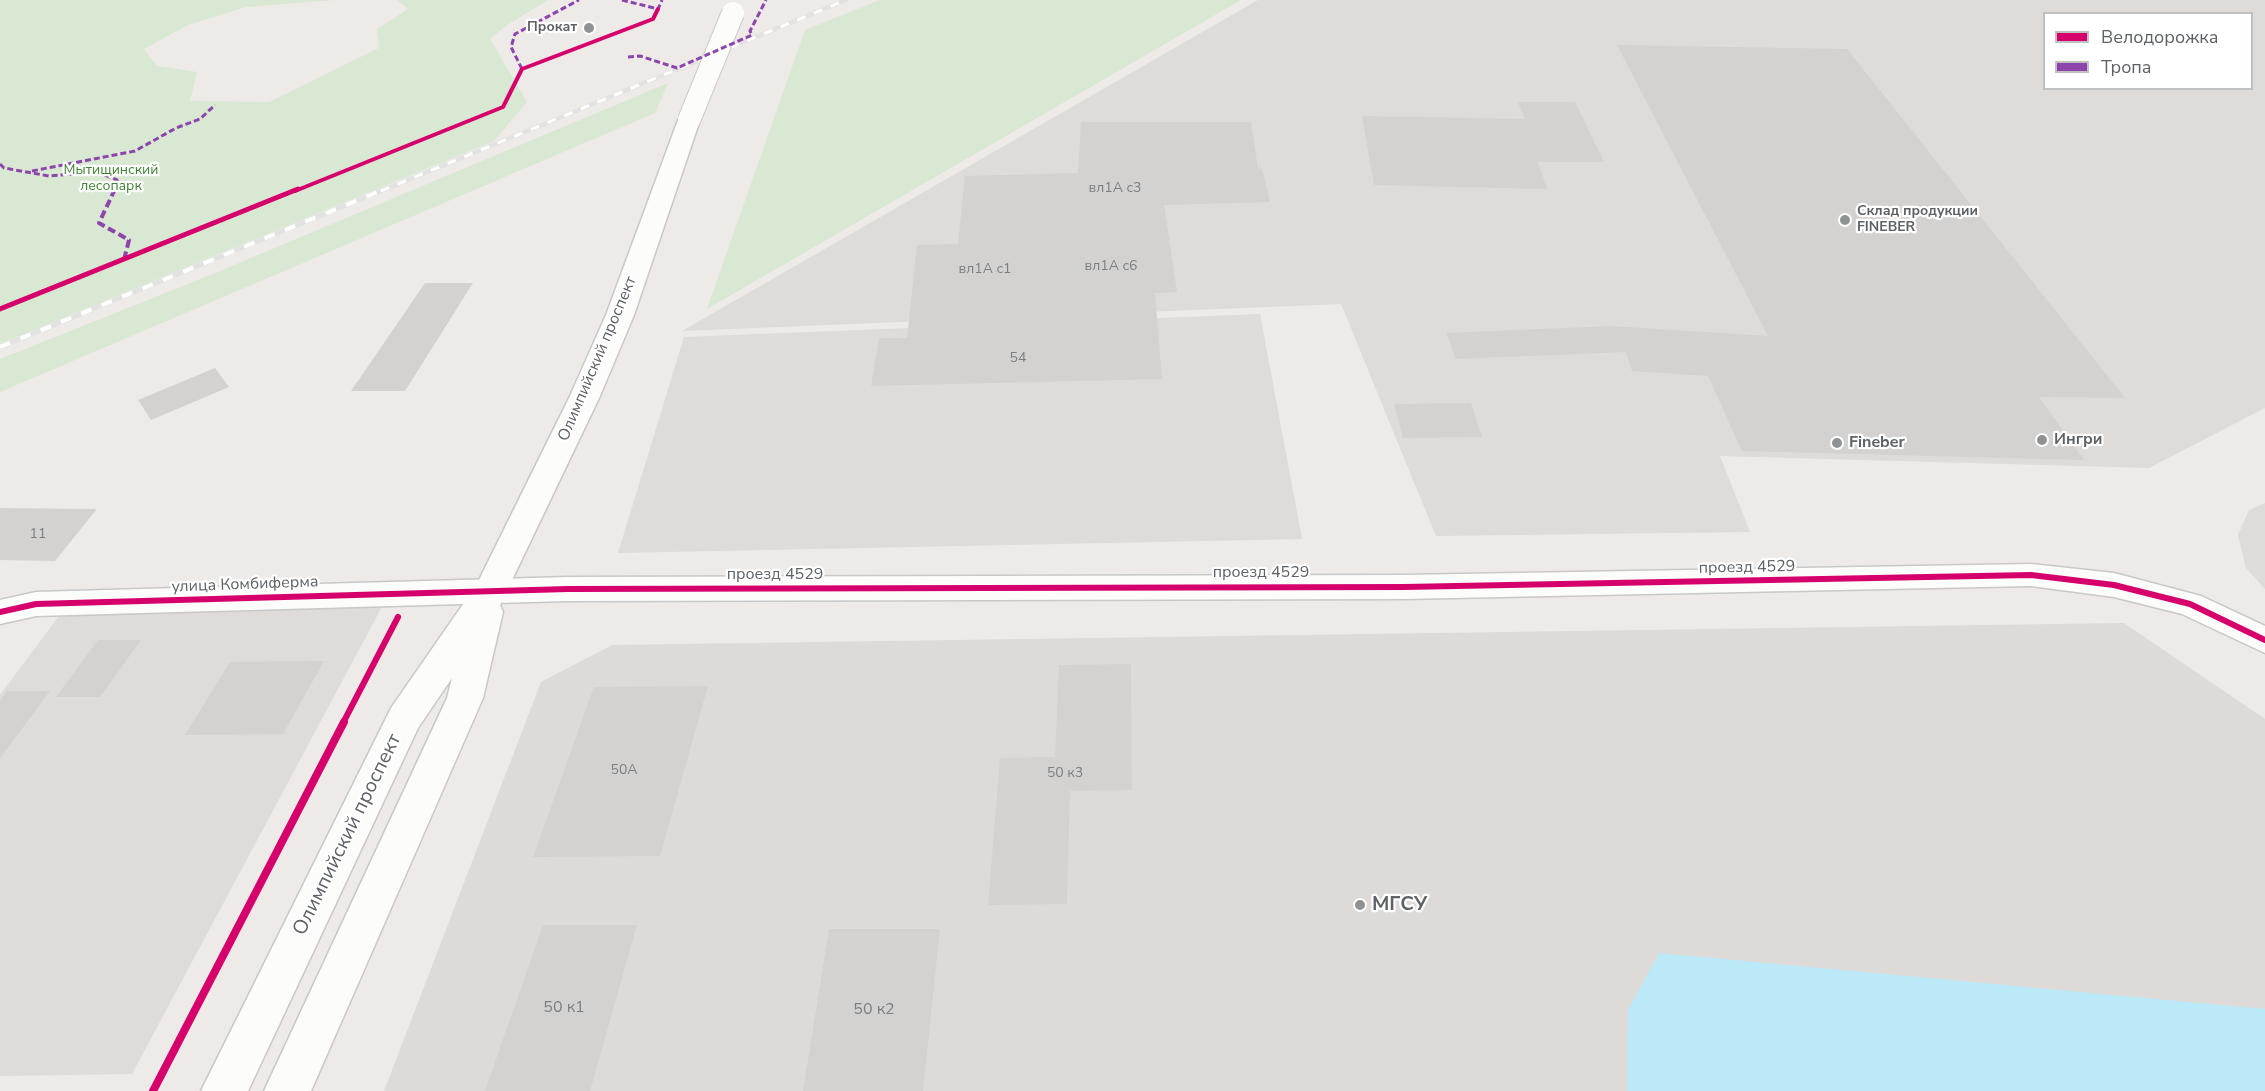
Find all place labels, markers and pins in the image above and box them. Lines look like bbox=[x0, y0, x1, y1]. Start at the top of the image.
place label: Прокат bbox=[527, 20, 577, 36]
marker: Прокат bbox=[582, 21, 596, 35]
place label: Склад продукции FINEBER bbox=[1857, 204, 1978, 237]
marker: Склад продукции FINEBER bbox=[1838, 213, 1852, 227]
place label: Ингри bbox=[2054, 430, 2102, 450]
place label: Fineber bbox=[1849, 433, 1905, 453]
marker: Ингри bbox=[2035, 433, 2049, 447]
marker: Fineber bbox=[1830, 436, 1844, 450]
place label: МГСУ bbox=[1372, 893, 1427, 917]
marker: МГСУ bbox=[1353, 898, 1367, 912]

